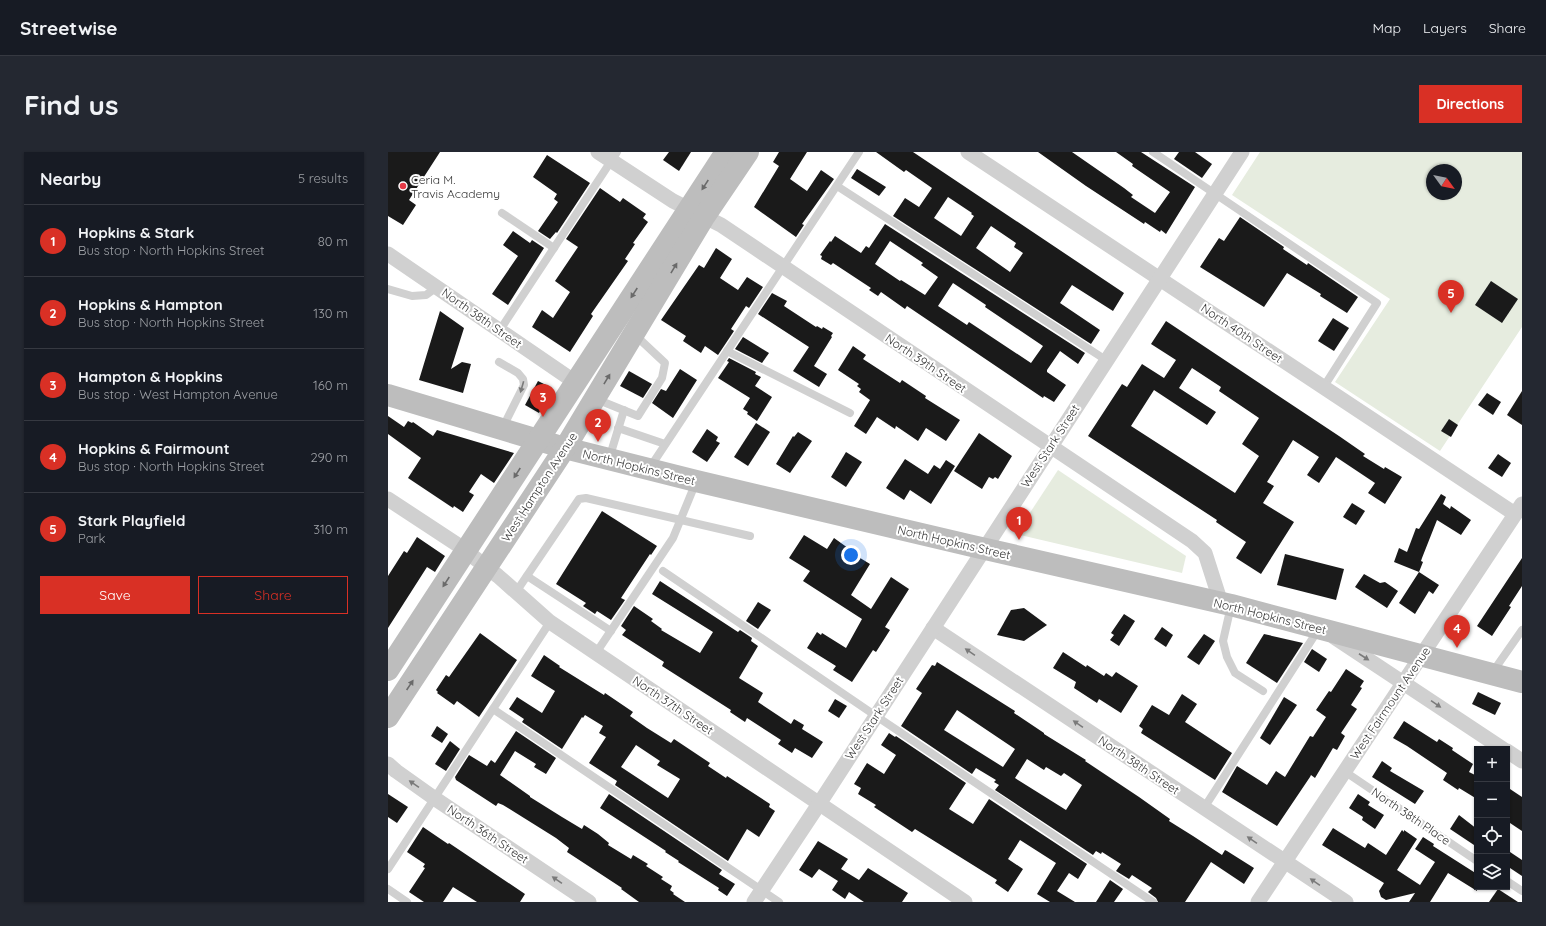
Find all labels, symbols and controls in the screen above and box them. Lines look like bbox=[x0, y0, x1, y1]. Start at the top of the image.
text: Streetwise bbox=[20, 16, 117, 40]
text: Map bbox=[1372, 19, 1401, 37]
text: Layers bbox=[1423, 19, 1467, 37]
text: Share bbox=[1489, 19, 1526, 37]
button: Directions bbox=[1419, 85, 1522, 123]
text: Find us bbox=[24, 87, 118, 122]
north arrow bbox=[1426, 164, 1462, 200]
text: Nearby bbox=[40, 168, 101, 189]
text: 5 results bbox=[298, 170, 348, 186]
place label: Ceria M. Travis Academy bbox=[411, 172, 500, 201]
one-way arrow bbox=[701, 179, 709, 190]
marker: Ceria M. Travis Academy bbox=[398, 181, 408, 191]
text: Hopkins & Stark bbox=[78, 223, 194, 242]
text: 1 bbox=[50, 233, 56, 249]
text: 80 m bbox=[318, 233, 348, 249]
text: Bus stop · North Hopkins Street bbox=[78, 242, 265, 258]
one-way arrow bbox=[670, 262, 677, 274]
pin: 5 bbox=[1438, 280, 1464, 313]
street label: North 38th Street bbox=[439, 285, 525, 351]
one-way arrow bbox=[630, 287, 637, 299]
text: Hopkins & Hampton bbox=[78, 295, 223, 314]
street label: North 40th Street bbox=[1198, 300, 1286, 366]
text: 2 bbox=[49, 305, 57, 321]
text: 130 m bbox=[313, 305, 348, 321]
text: Bus stop · North Hopkins Street bbox=[78, 314, 265, 330]
street label: North 39th Street bbox=[883, 330, 969, 396]
text: Hampton & Hopkins bbox=[78, 367, 223, 386]
one-way arrow bbox=[603, 373, 610, 385]
text: 3 bbox=[50, 377, 56, 393]
text: 160 m bbox=[313, 377, 348, 393]
one-way arrow bbox=[518, 381, 524, 394]
pin: 3 bbox=[530, 384, 556, 417]
text: Bus stop · West Hampton Avenue bbox=[78, 386, 278, 402]
street label: West Stark Street bbox=[1017, 402, 1083, 490]
pin: 2 bbox=[585, 409, 611, 442]
street label: West Hampton Avenue bbox=[498, 429, 580, 545]
text: Hopkins & Fairmount bbox=[78, 439, 230, 458]
street label: North Hopkins Street bbox=[581, 446, 697, 488]
text: 4 bbox=[49, 449, 57, 465]
text: 290 m bbox=[310, 449, 348, 465]
text: Bus stop · North Hopkins Street bbox=[78, 458, 265, 474]
one-way arrow bbox=[513, 468, 521, 478]
pin: 1 bbox=[1006, 507, 1032, 540]
text: Stark Playfield bbox=[78, 511, 185, 530]
text: 5 bbox=[49, 521, 57, 537]
text: 310 m bbox=[313, 521, 348, 537]
street label: North Hopkins Street bbox=[896, 522, 1012, 562]
text: Park bbox=[78, 530, 106, 546]
your location bbox=[841, 545, 861, 565]
button: Save bbox=[40, 576, 190, 614]
button: Share bbox=[198, 576, 348, 614]
one-way arrow bbox=[442, 577, 450, 587]
street label: North Hopkins Street bbox=[1212, 595, 1328, 637]
pin: 4 bbox=[1444, 615, 1470, 648]
street label: West Fairmount Avenue bbox=[1347, 644, 1433, 762]
one-way arrow bbox=[964, 649, 976, 656]
one-way arrow bbox=[1359, 653, 1369, 661]
street label: North 37th Street bbox=[630, 672, 716, 738]
street label: West Stark Street bbox=[841, 674, 907, 762]
one-way arrow bbox=[406, 679, 413, 691]
one-way arrow bbox=[1431, 700, 1441, 708]
one-way arrow bbox=[1073, 720, 1084, 728]
street label: North 38th Street bbox=[1096, 732, 1182, 798]
map controls bbox=[1474, 746, 1510, 890]
button: + bbox=[1474, 746, 1510, 782]
one-way arrow bbox=[409, 780, 419, 788]
button: − bbox=[1474, 782, 1510, 818]
street label: North 38th Place bbox=[1369, 784, 1453, 848]
street label: North 36th Street bbox=[445, 801, 531, 867]
button: locate bbox=[1474, 818, 1510, 854]
one-way arrow bbox=[1247, 836, 1257, 844]
button: layers bbox=[1474, 854, 1510, 890]
one-way arrow bbox=[551, 876, 562, 884]
one-way arrow bbox=[1310, 878, 1320, 886]

